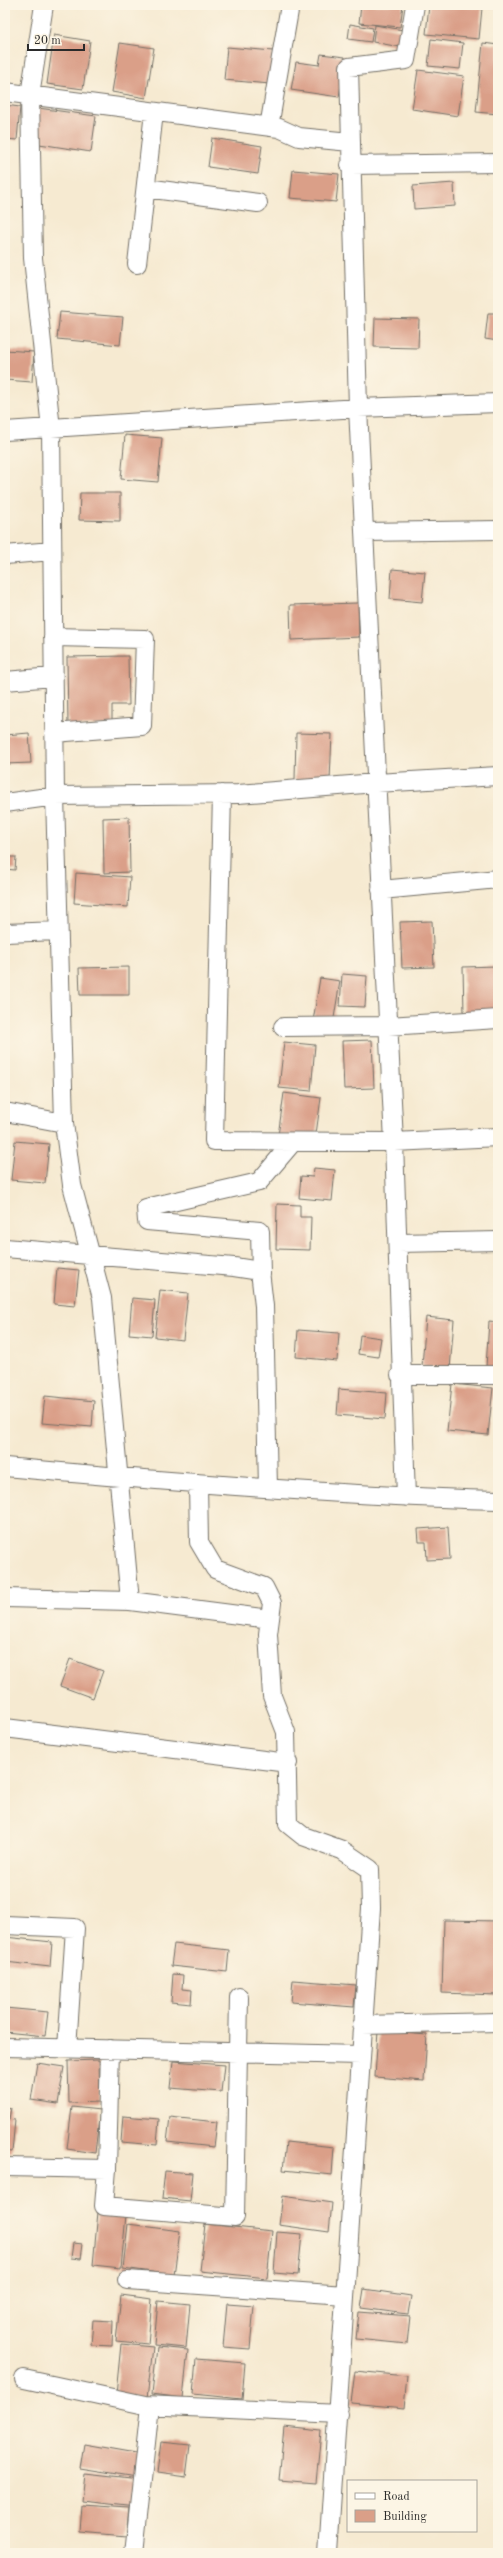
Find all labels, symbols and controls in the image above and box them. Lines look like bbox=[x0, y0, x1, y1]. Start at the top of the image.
scale bar bbox=[28, 26, 84, 52]
text: 20 m bbox=[34, 35, 61, 47]
legend bbox=[347, 2480, 477, 2532]
text: Road bbox=[383, 2491, 410, 2503]
text: Building bbox=[383, 2511, 427, 2523]

